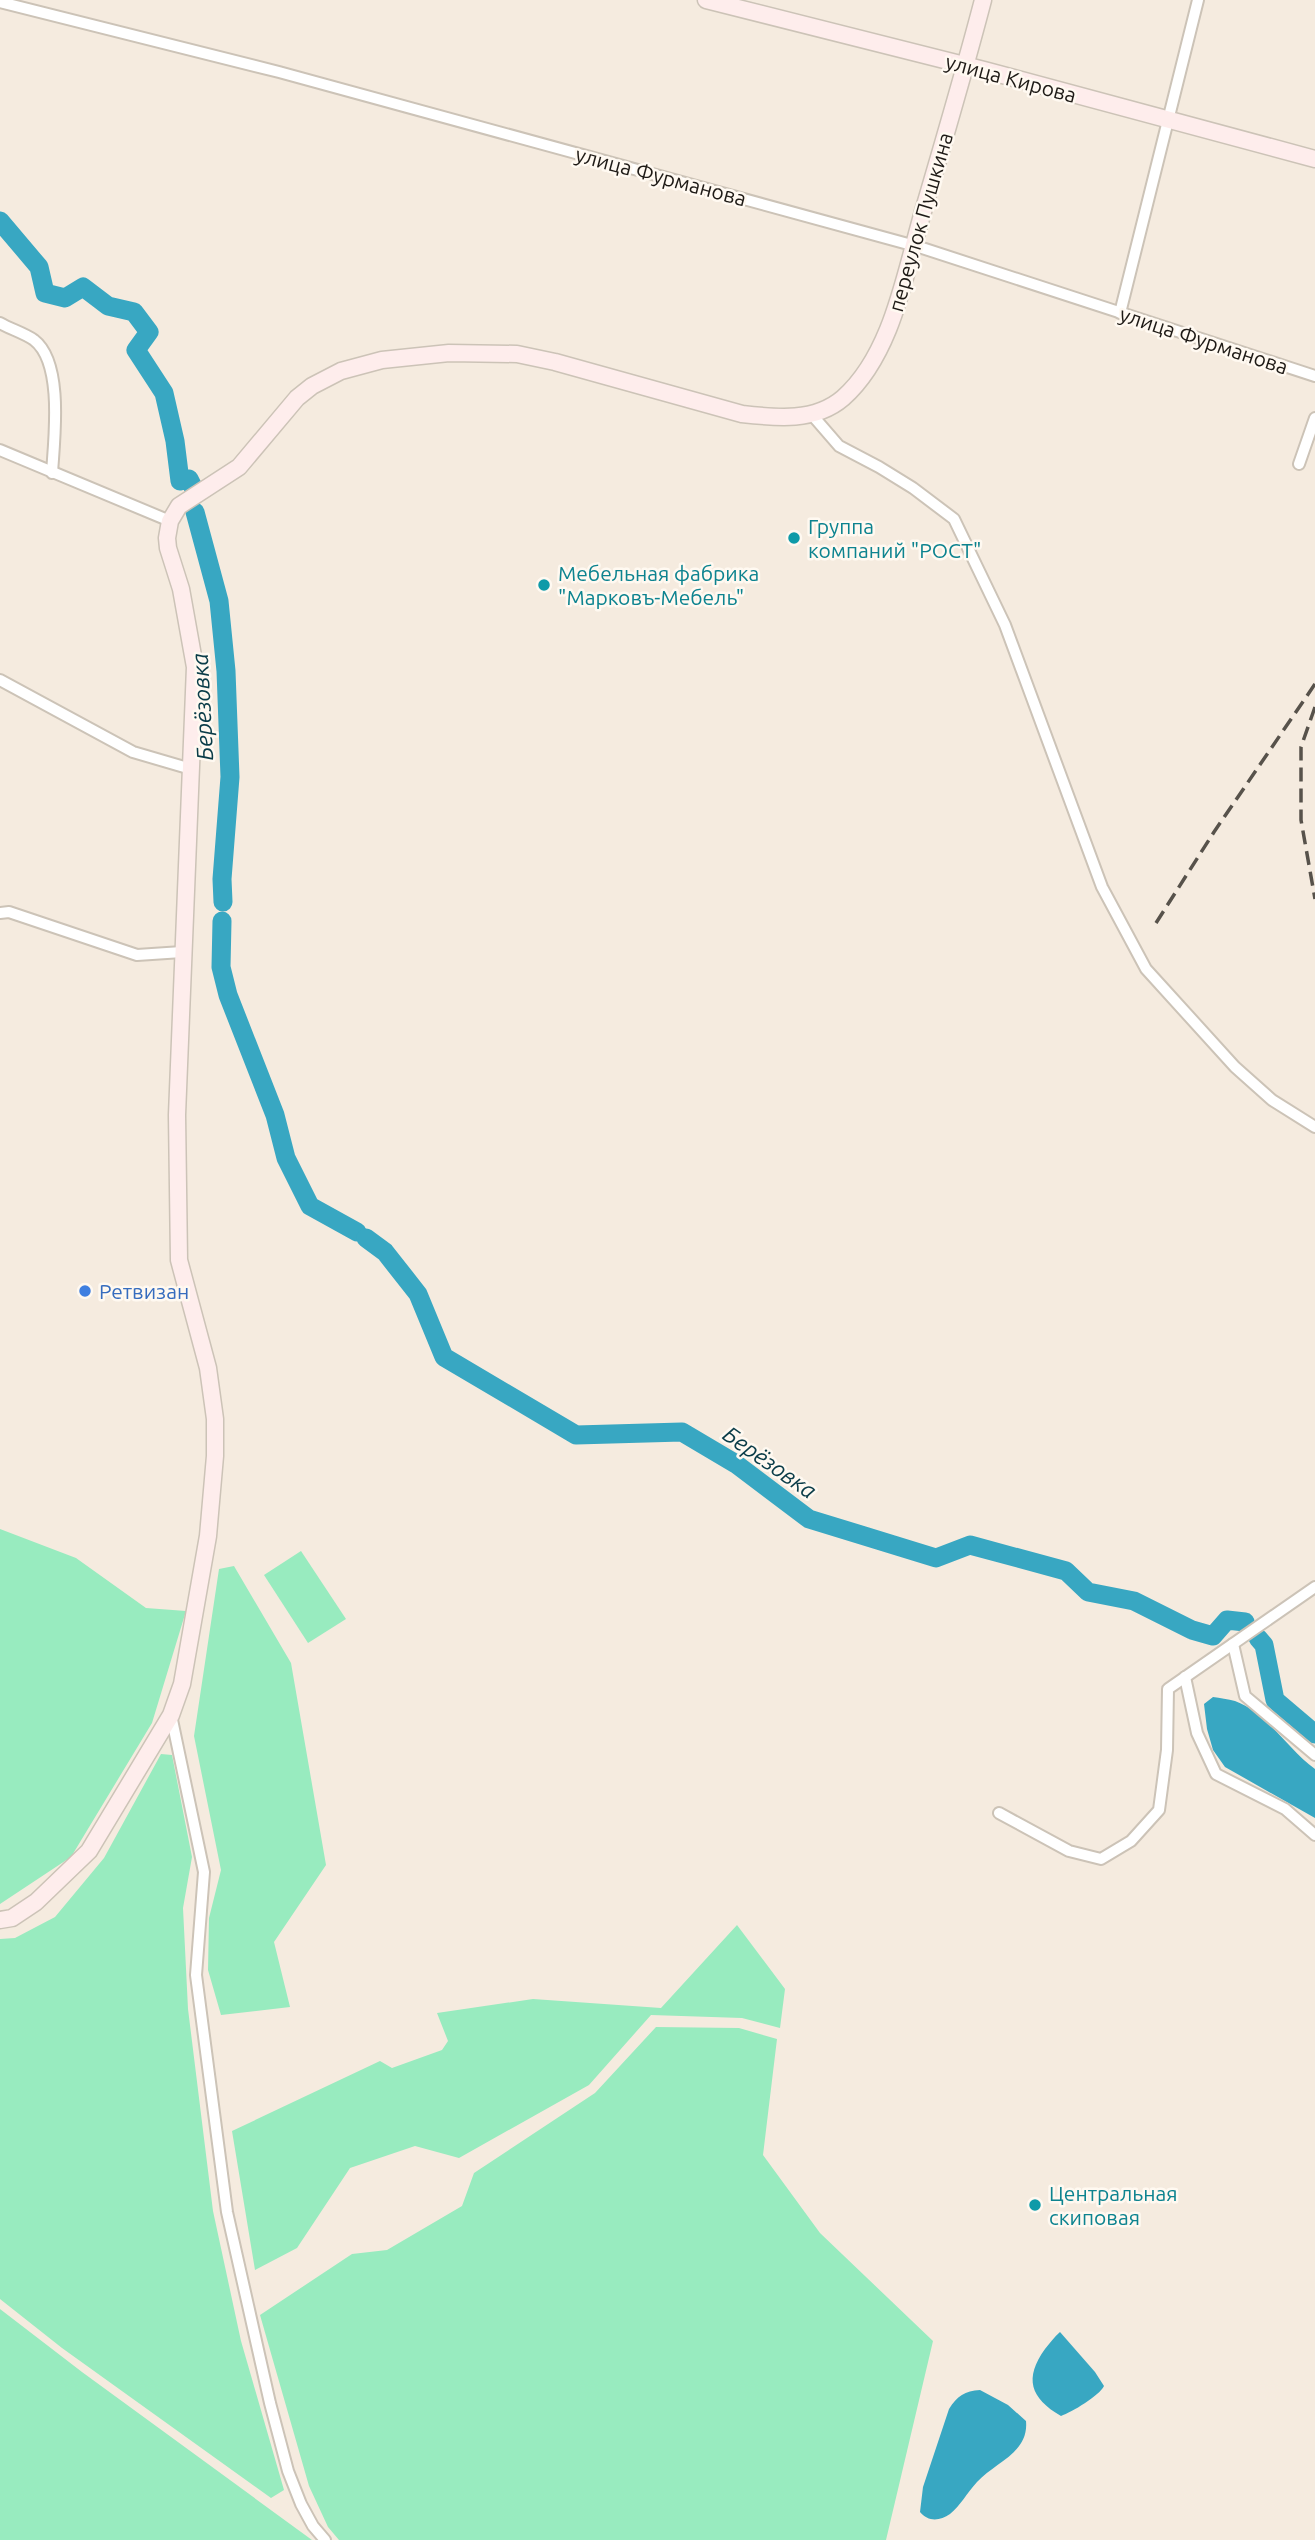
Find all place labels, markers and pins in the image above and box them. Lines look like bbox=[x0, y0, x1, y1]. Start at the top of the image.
place label: Группа компаний "РОСТ" bbox=[808, 514, 981, 562]
marker: Группа компаний "РОСТ" bbox=[786, 530, 802, 546]
place label: Мебельная фабрика "Марковъ-Мебель" bbox=[558, 561, 759, 609]
marker: Мебельная фабрика "Марковъ-Мебель" bbox=[536, 577, 552, 593]
place label: Ретвизан bbox=[99, 1279, 189, 1303]
marker: Ретвизан bbox=[77, 1283, 93, 1299]
place label: Центральная скиповая bbox=[1049, 2181, 1178, 2229]
marker: Центральная скиповая bbox=[1027, 2197, 1043, 2213]

